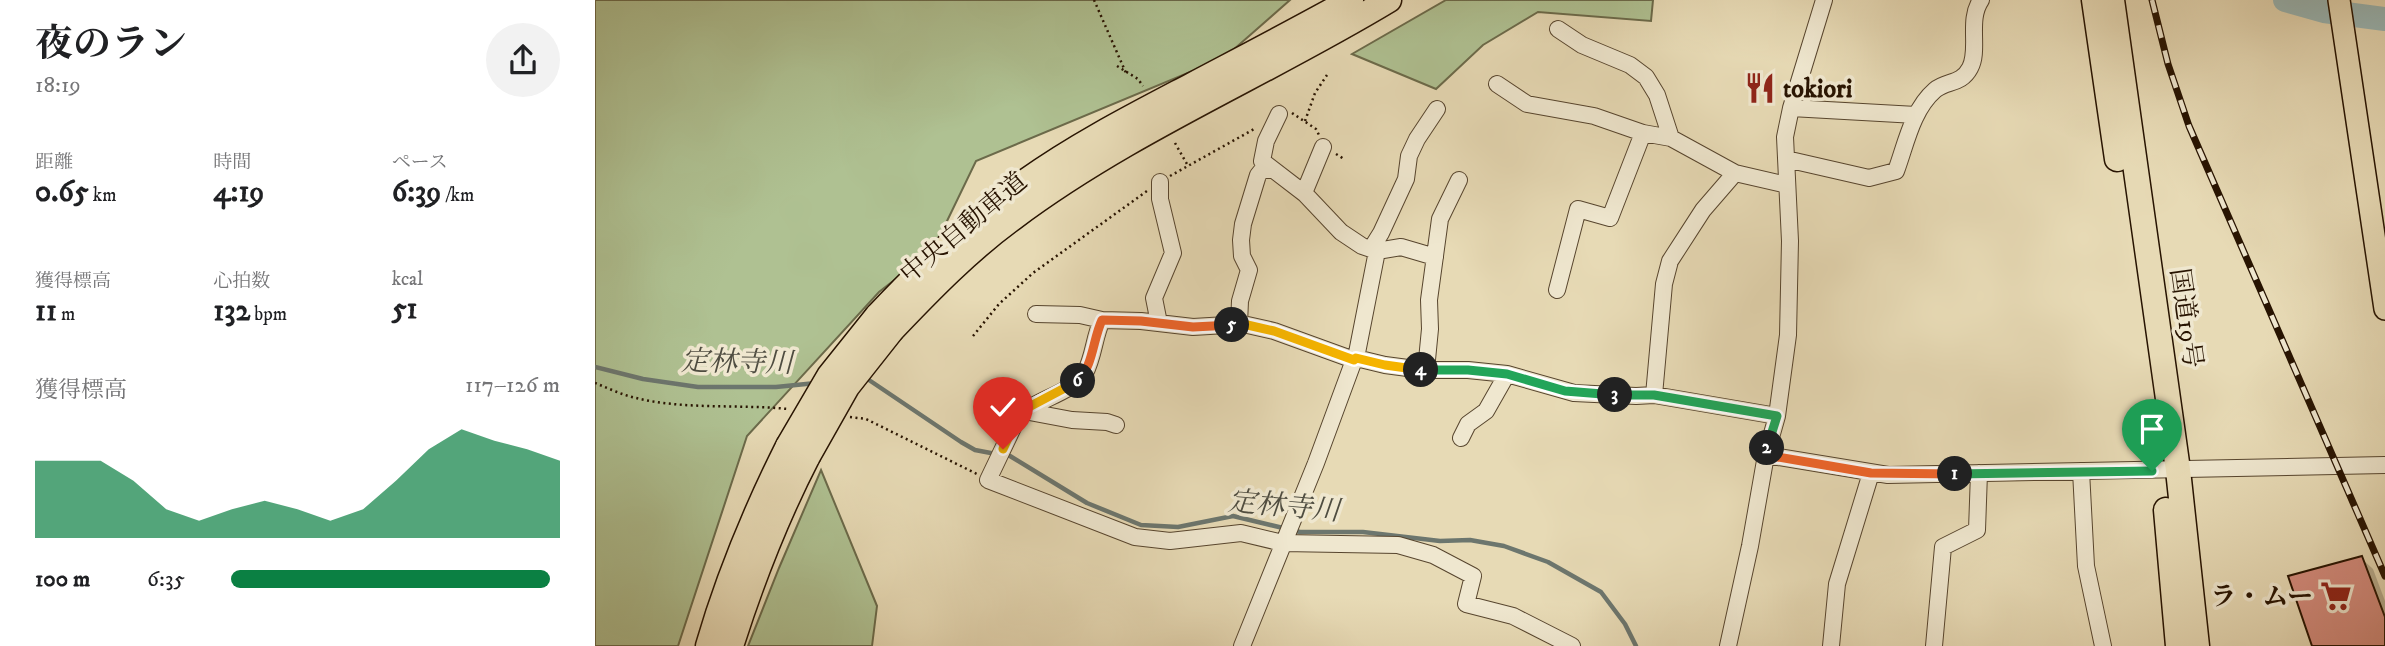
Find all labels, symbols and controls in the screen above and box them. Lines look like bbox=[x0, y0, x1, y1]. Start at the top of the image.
text: 夜のラン bbox=[35, 21, 187, 69]
button: share bbox=[486, 23, 560, 97]
text: 18:19 bbox=[35, 71, 81, 100]
restaurant icon: tokiori bbox=[1743, 71, 1777, 105]
place label: tokiori bbox=[1783, 73, 1853, 106]
text: 距離 bbox=[35, 151, 73, 174]
text: 時間 bbox=[213, 151, 251, 174]
text: ペース bbox=[392, 151, 448, 174]
street label: 中央自動車道 bbox=[894, 165, 1034, 291]
text: 0.65 bbox=[35, 174, 89, 211]
text: 4:19 bbox=[213, 174, 264, 211]
text: 6:39 bbox=[392, 174, 441, 211]
text: km bbox=[89, 184, 117, 207]
text: /km bbox=[441, 184, 474, 207]
street label: 国道19号 bbox=[2162, 266, 2209, 370]
text: kcal bbox=[392, 268, 423, 291]
text: 獲得標高 bbox=[35, 270, 111, 293]
text: 心拍数 bbox=[213, 270, 270, 293]
text: 51 bbox=[392, 291, 418, 328]
text: 11 bbox=[35, 293, 57, 330]
text: 132 bbox=[213, 293, 250, 330]
text: m bbox=[57, 303, 75, 326]
text: bpm bbox=[250, 303, 287, 326]
pin: 5 bbox=[1215, 308, 1249, 342]
text: 5 bbox=[1227, 313, 1236, 336]
water label: 定林寺川 bbox=[681, 344, 796, 381]
pin: 4 bbox=[1403, 352, 1439, 388]
text: 4 bbox=[1415, 358, 1426, 381]
pin: 6 bbox=[1061, 364, 1095, 398]
text: 6 bbox=[1073, 369, 1082, 392]
text: 117–126 m bbox=[465, 371, 560, 400]
text: 獲得標高 bbox=[35, 376, 127, 405]
pin bbox=[973, 377, 1033, 449]
pin: 3 bbox=[1597, 378, 1633, 412]
text: 3 bbox=[1611, 383, 1618, 406]
icon: check bbox=[984, 388, 1022, 426]
pin bbox=[2122, 399, 2182, 471]
icon: arrive bbox=[2133, 410, 2171, 448]
pin: 2 bbox=[1749, 430, 1785, 466]
text: 2 bbox=[1762, 436, 1771, 459]
pin: 1 bbox=[1937, 456, 1973, 491]
text: 1 bbox=[1951, 462, 1958, 485]
water label: 定林寺川 bbox=[1227, 484, 1344, 529]
text: 100 m bbox=[35, 565, 90, 594]
text: 6:35 bbox=[147, 565, 185, 594]
supermarket icon: ラ・ムー bbox=[2319, 579, 2353, 613]
place label: ラ・ムー bbox=[2210, 581, 2313, 614]

